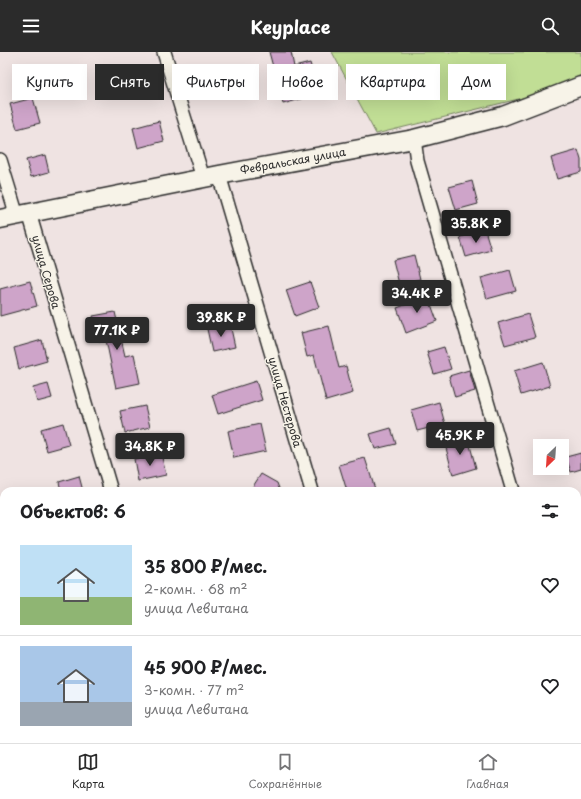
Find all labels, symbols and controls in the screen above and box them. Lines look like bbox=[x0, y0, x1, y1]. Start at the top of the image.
text: Keyplace bbox=[250, 13, 331, 40]
icon: menu bbox=[20, 15, 42, 37]
icon: search bbox=[539, 15, 561, 37]
chip: Купить bbox=[12, 64, 87, 100]
chip: Снять bbox=[95, 64, 164, 100]
chip: Фильтры bbox=[172, 64, 259, 100]
chip: Новое bbox=[267, 64, 338, 100]
chip: Квартира bbox=[346, 64, 440, 100]
chip: Дом bbox=[448, 64, 506, 100]
street label: Февральская улица bbox=[239, 143, 347, 178]
pin: 35.8K ₽ bbox=[439, 210, 513, 244]
text: 35.8K ₽ bbox=[451, 213, 501, 232]
street label: улица Серова bbox=[28, 233, 65, 311]
pin: 34.4K ₽ bbox=[380, 280, 454, 314]
text: 34.4K ₽ bbox=[391, 283, 443, 302]
pin: 39.8K ₽ bbox=[184, 304, 258, 338]
text: 39.8K ₽ bbox=[196, 307, 246, 326]
pin: 77.1K ₽ bbox=[80, 317, 154, 351]
text: 77.1K ₽ bbox=[94, 320, 140, 339]
street label: улица Нестерова bbox=[264, 355, 307, 449]
pin: 45.9K ₽ bbox=[423, 422, 497, 456]
text: 45.9K ₽ bbox=[435, 425, 485, 444]
pin: 34.8K ₽ bbox=[113, 433, 187, 467]
text: 34.8K ₽ bbox=[124, 436, 176, 455]
north arrow bbox=[533, 439, 569, 475]
map controls bbox=[533, 439, 569, 475]
text: Объектов: 6 bbox=[20, 498, 126, 524]
icon: filters bbox=[539, 500, 561, 522]
text: 35 800 ₽/мес. bbox=[144, 553, 267, 579]
icon: home bbox=[52, 561, 100, 609]
icon: heart bbox=[539, 574, 561, 596]
text: 2-комн. · 68 m² bbox=[144, 579, 248, 598]
text: улица Левитана bbox=[144, 598, 249, 617]
text: 45 900 ₽/мес. bbox=[144, 654, 267, 680]
icon: home bbox=[52, 662, 100, 710]
icon: heart bbox=[539, 675, 561, 697]
text: 3-комн. · 77 m² bbox=[144, 680, 244, 699]
text: улица Левитана bbox=[144, 699, 249, 718]
tab: Карта bbox=[72, 751, 104, 792]
tab: Сохранённые bbox=[249, 751, 322, 792]
tab: Главная bbox=[466, 751, 509, 792]

